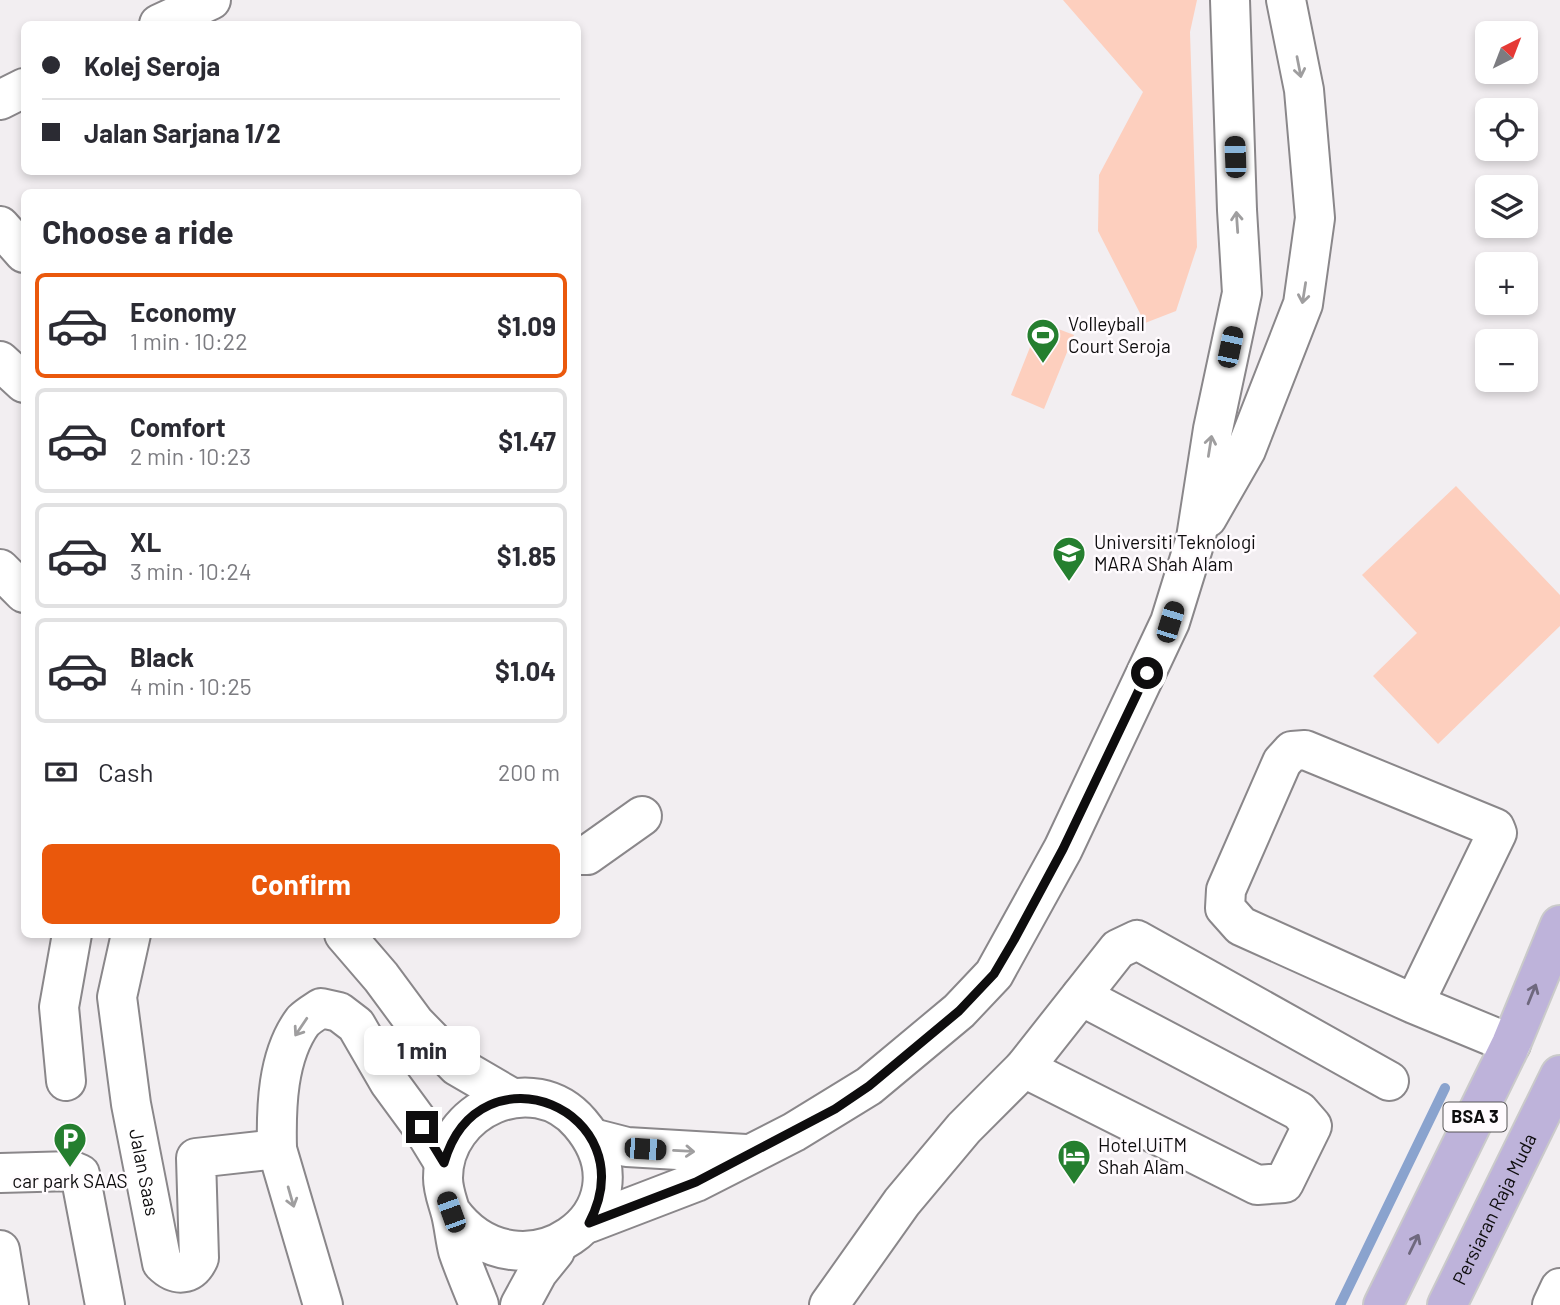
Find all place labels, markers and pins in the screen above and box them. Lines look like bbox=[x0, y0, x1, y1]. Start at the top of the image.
place label: Volleyball Court Seroja bbox=[1068, 312, 1171, 357]
sports icon: Volleyball Court Seroja bbox=[1024, 316, 1062, 365]
place label: Universiti Teknologi MARA Shah Alam bbox=[1094, 530, 1256, 575]
school or university icon: Universiti Teknologi MARA Shah Alam bbox=[1050, 534, 1088, 583]
parking icon: car park SAAS bbox=[51, 1120, 89, 1169]
place label: Hotel UiTM Shah Alam bbox=[1098, 1133, 1187, 1178]
hotel icon: Hotel UiTM Shah Alam bbox=[1055, 1137, 1093, 1186]
place label: car park SAAS bbox=[12, 1169, 128, 1192]

